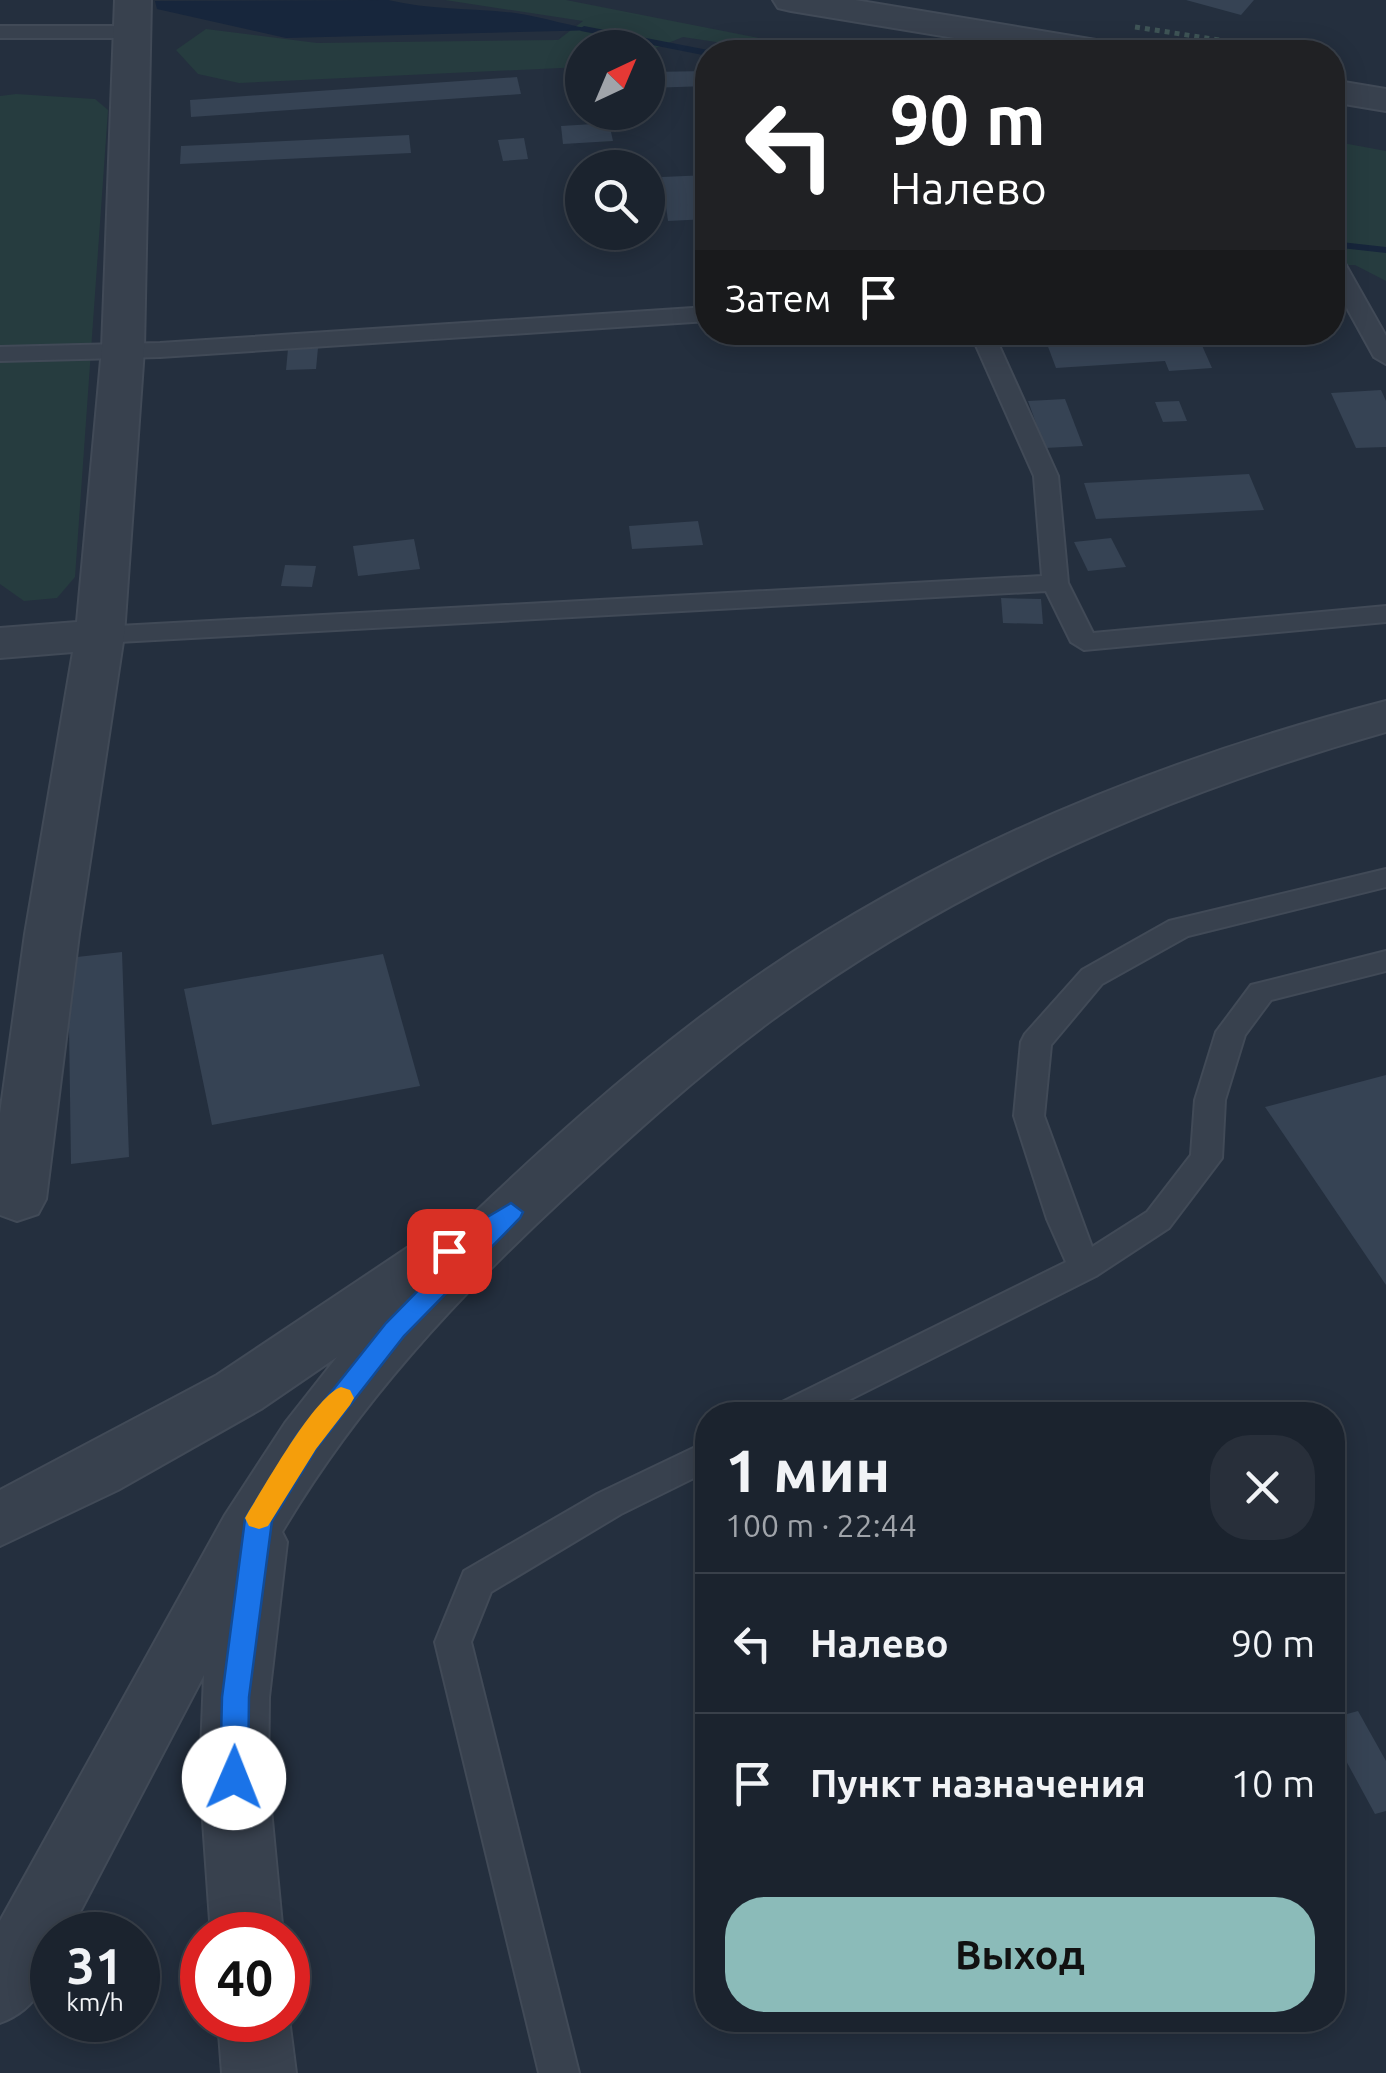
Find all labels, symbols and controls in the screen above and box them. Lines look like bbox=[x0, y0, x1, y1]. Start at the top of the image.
north arrow bbox=[565, 30, 665, 130]
map controls bbox=[565, 30, 665, 250]
icon: left bbox=[725, 80, 855, 210]
text: 90 m bbox=[890, 80, 1046, 158]
button: search bbox=[565, 150, 665, 250]
text: Налево bbox=[890, 162, 1047, 213]
icon: arrive bbox=[851, 270, 906, 325]
text: Затем bbox=[725, 277, 831, 319]
pin bbox=[407, 1209, 492, 1294]
icon: arrive bbox=[422, 1224, 477, 1279]
button: close bbox=[1210, 1435, 1315, 1540]
text: 1 мин bbox=[725, 1436, 890, 1503]
text: 100 m · 22:44 bbox=[725, 1507, 917, 1543]
icon: left bbox=[725, 1616, 780, 1671]
text: Налево bbox=[810, 1622, 949, 1664]
text: 90 m bbox=[1231, 1622, 1315, 1664]
position arrow bbox=[182, 1726, 286, 1830]
icon: arrive bbox=[725, 1756, 780, 1811]
text: Пункт назначения bbox=[810, 1762, 1146, 1804]
text: 10 m bbox=[1231, 1762, 1315, 1804]
button: Выход bbox=[725, 1897, 1315, 2012]
speed limit sign: 40 bbox=[180, 1912, 310, 2042]
text: 31 bbox=[67, 1937, 123, 1993]
text: km/h bbox=[66, 1988, 124, 2016]

